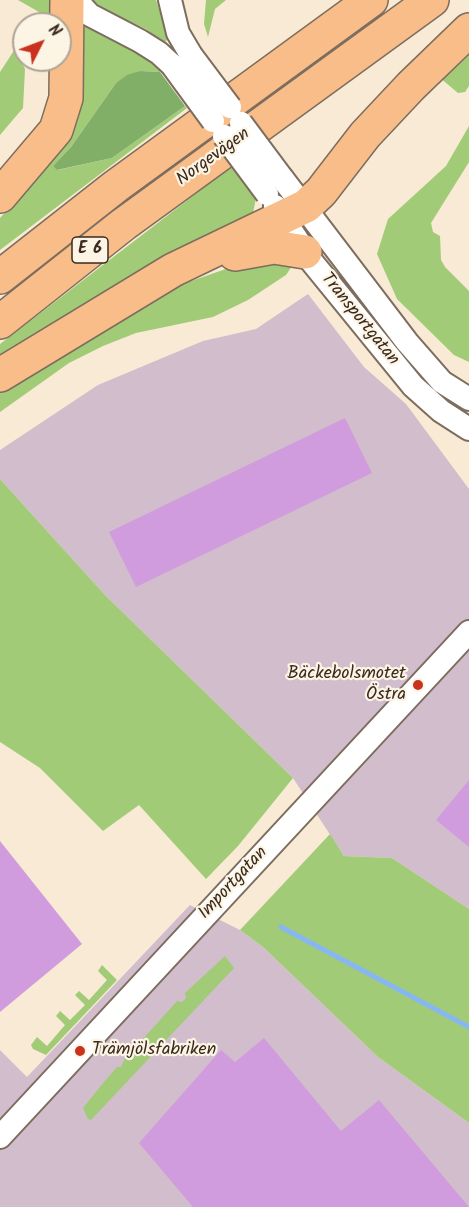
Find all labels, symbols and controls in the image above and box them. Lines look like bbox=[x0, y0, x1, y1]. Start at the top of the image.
north arrow bbox=[12, 12, 72, 72]
text: N bbox=[42, 19, 67, 43]
street label: Norgevägen bbox=[173, 124, 255, 192]
road number: E 6 bbox=[72, 237, 108, 263]
street label: Transportgatan bbox=[315, 269, 403, 371]
place label: Bäckebolsmotet Östra bbox=[287, 664, 406, 706]
marker: Bäckebolsmotet Östra bbox=[411, 678, 425, 692]
street label: Importgatan bbox=[195, 843, 273, 925]
place label: Trämjölsfabriken bbox=[92, 1040, 216, 1062]
marker: Trämjölsfabriken bbox=[73, 1044, 87, 1058]

